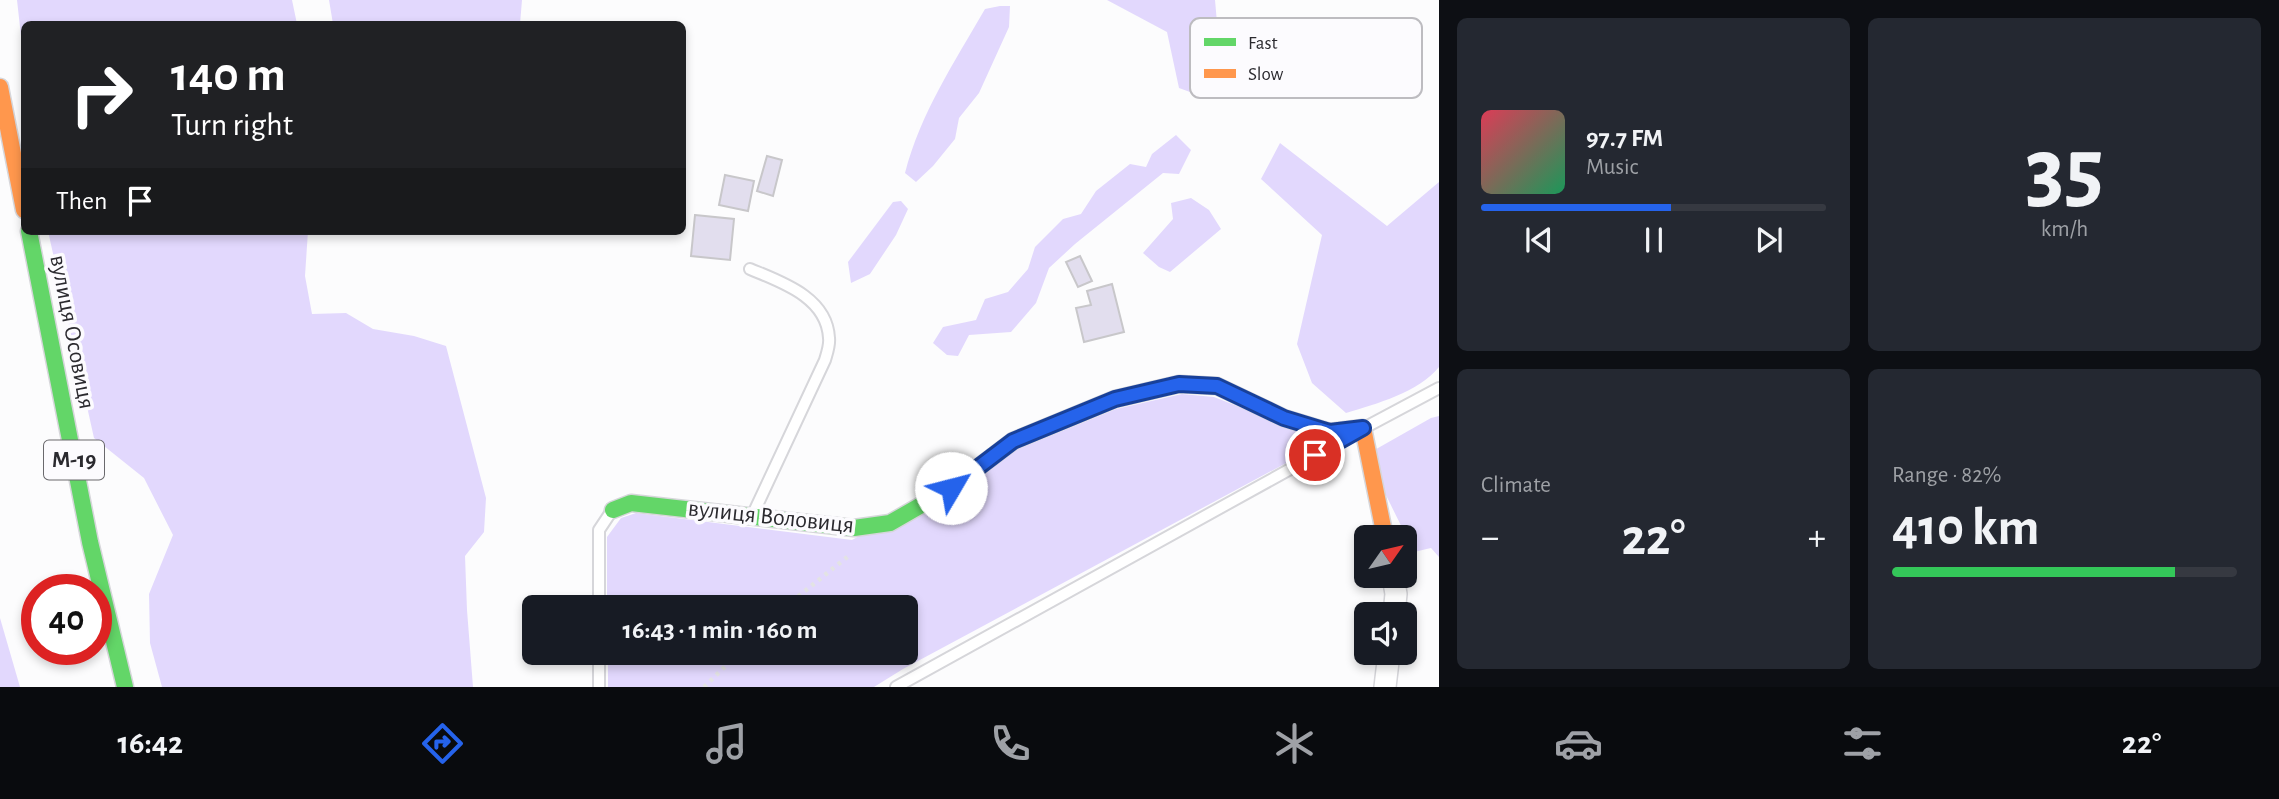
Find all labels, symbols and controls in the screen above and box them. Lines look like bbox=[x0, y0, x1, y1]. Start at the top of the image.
legend bbox=[1190, 18, 1422, 98]
text: Fast bbox=[1248, 34, 1278, 53]
icon: right bbox=[56, 49, 147, 140]
text: 140 m bbox=[171, 51, 286, 100]
text: Slow bbox=[1248, 65, 1284, 84]
text: Turn right bbox=[171, 109, 293, 141]
text: 97.7 FM bbox=[1586, 125, 1663, 151]
text: 35 bbox=[2025, 125, 2104, 216]
text: Music bbox=[1586, 156, 1638, 179]
icon: arrive bbox=[121, 182, 159, 220]
text: Then bbox=[56, 188, 107, 214]
text: km/h bbox=[2041, 218, 2088, 241]
icon: previous bbox=[1520, 221, 1558, 259]
icon: pause bbox=[1635, 221, 1673, 259]
icon: next bbox=[1750, 221, 1788, 259]
street label: вулиця Осовиця bbox=[45, 253, 99, 411]
pin bbox=[1285, 425, 1345, 485]
icon: arrive bbox=[1296, 436, 1334, 474]
road number: М-19 bbox=[44, 440, 104, 480]
position arrow bbox=[914, 451, 988, 525]
text: Range · 82% bbox=[1892, 464, 2002, 487]
text: Climate bbox=[1481, 474, 1551, 497]
street label: вулиця Воловиця bbox=[687, 496, 855, 538]
text: 410 km bbox=[1892, 502, 2040, 554]
text: 22° bbox=[1621, 512, 1686, 564]
text: − bbox=[1481, 519, 1499, 557]
text: + bbox=[1808, 519, 1826, 557]
north arrow bbox=[1354, 525, 1418, 588]
map controls bbox=[1354, 525, 1417, 665]
speed limit sign: 40 bbox=[21, 574, 112, 665]
button: sound bbox=[1354, 602, 1417, 665]
text: 16:43 · 1 min · 160 m bbox=[623, 617, 817, 643]
icon: directions bbox=[418, 719, 467, 768]
icon: music bbox=[702, 719, 751, 768]
icon: phone bbox=[986, 719, 1035, 768]
icon: climate bbox=[1270, 719, 1319, 768]
icon: car bbox=[1554, 719, 1603, 768]
icon: filters bbox=[1838, 719, 1887, 768]
text: 16:42 bbox=[117, 727, 183, 759]
text: 22° bbox=[2122, 727, 2161, 759]

